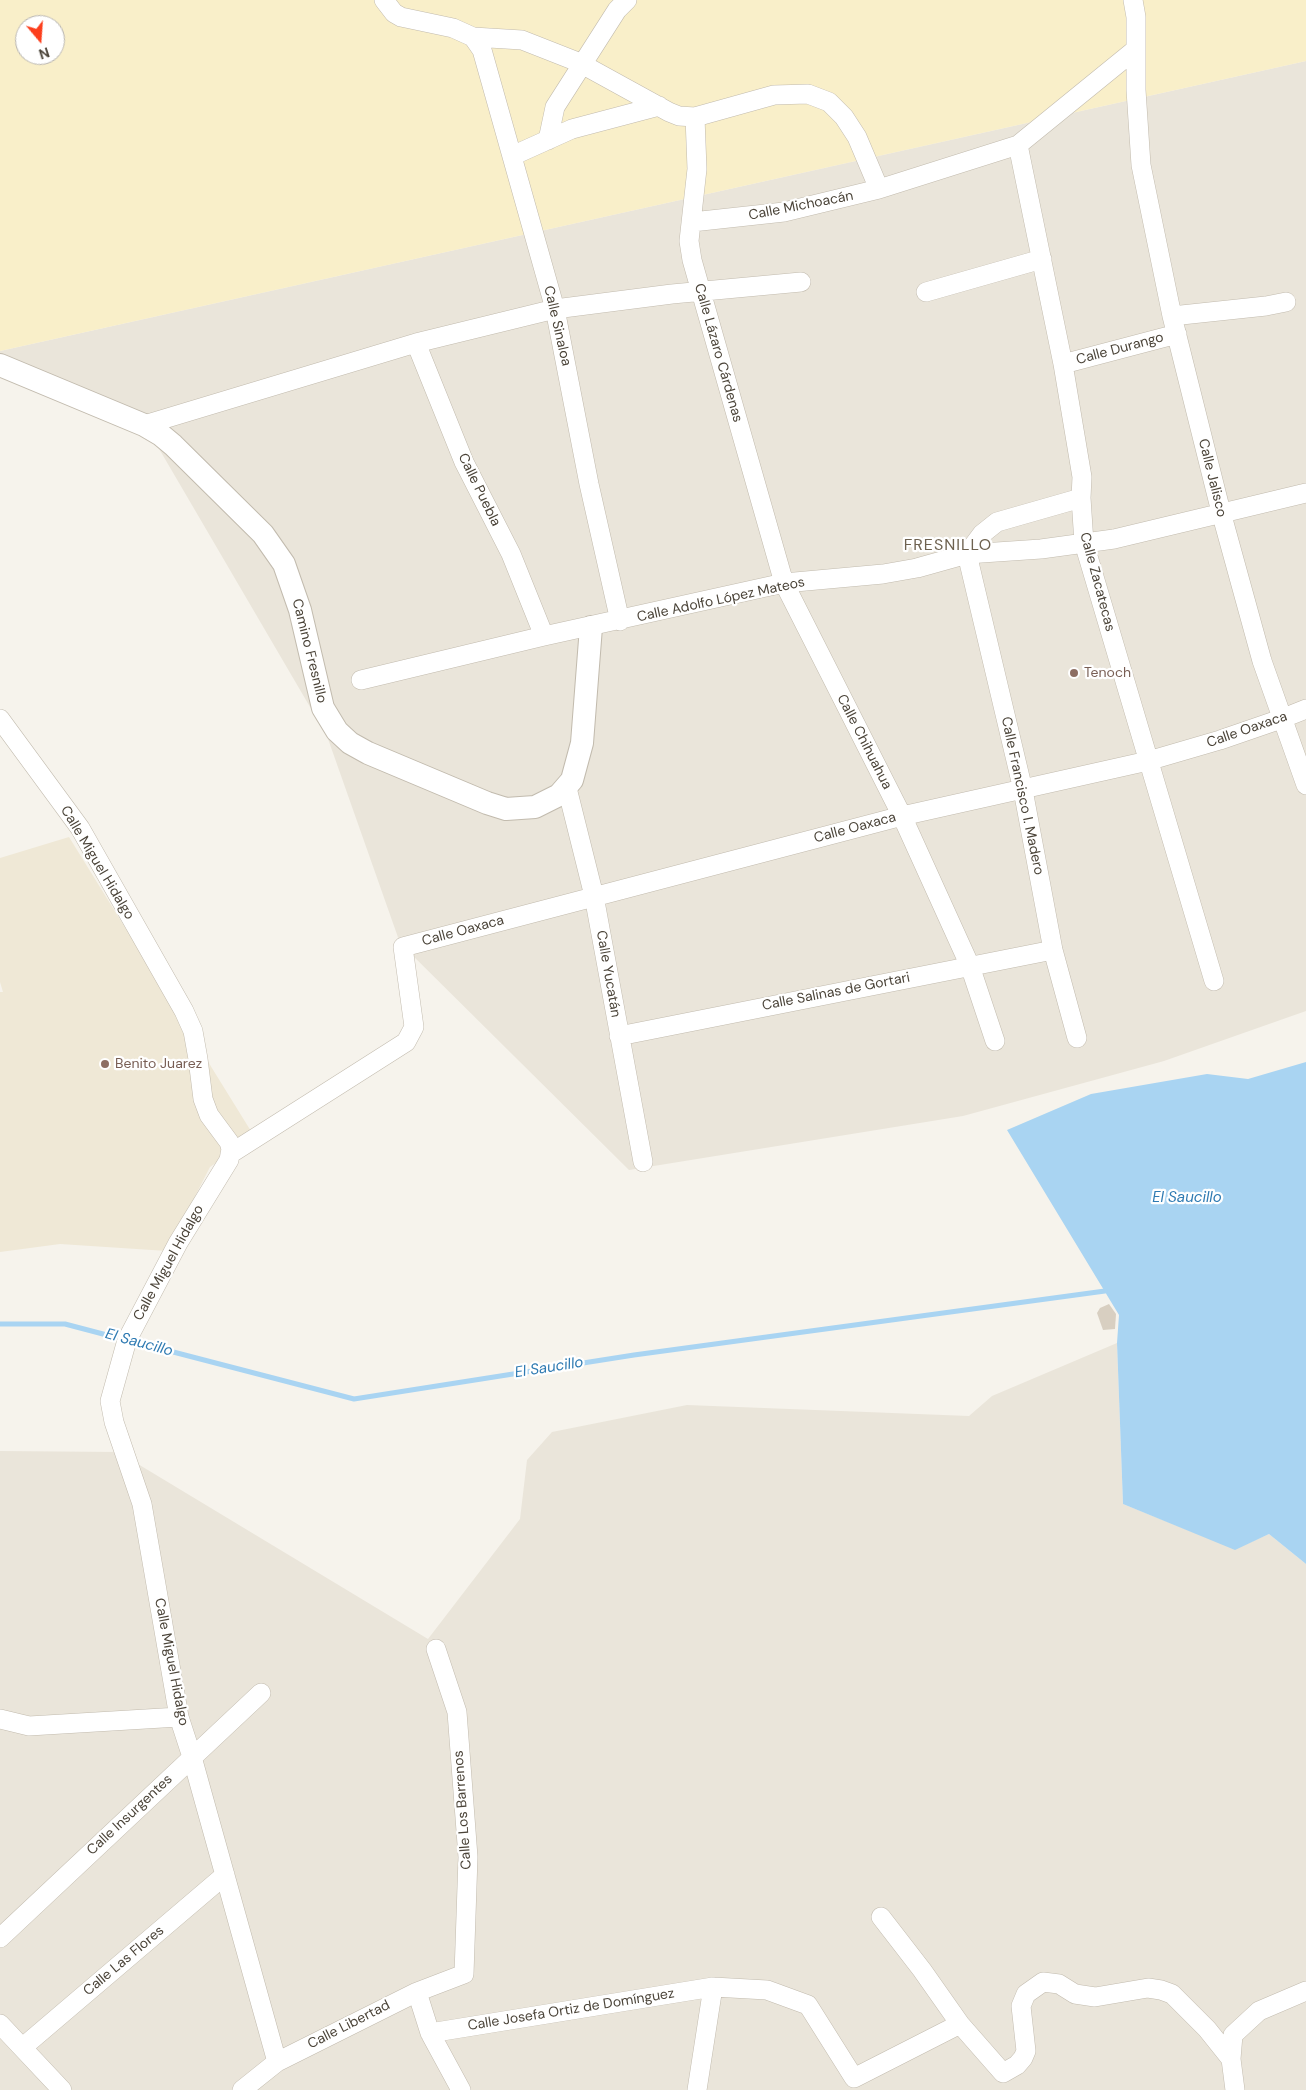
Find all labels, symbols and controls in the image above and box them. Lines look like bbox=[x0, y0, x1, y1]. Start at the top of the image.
north arrow bbox=[15, 15, 65, 65]
text: N bbox=[37, 43, 52, 63]
street label: Calle Michoacán bbox=[747, 188, 855, 224]
street label: Calle Lázaro Cárdenas bbox=[690, 282, 746, 424]
street label: Calle Sinaloa bbox=[540, 284, 574, 368]
street label: Calle Durango bbox=[1074, 329, 1166, 369]
street label: Calle Jalisco bbox=[1194, 437, 1230, 519]
street label: Calle Puebla bbox=[454, 451, 504, 529]
street label: Calle Zacatecas bbox=[1076, 531, 1118, 633]
district label: FRESNILLO bbox=[903, 536, 993, 556]
street label: Calle Adolfo López Mateos bbox=[636, 574, 806, 626]
street label: Camino Fresnillo bbox=[288, 597, 330, 705]
place label: Tenoch bbox=[1084, 665, 1131, 681]
marker: Tenoch bbox=[1068, 667, 1080, 679]
street label: Calle Chihuahua bbox=[833, 692, 895, 792]
street label: Calle Oaxaca bbox=[1204, 708, 1290, 752]
street label: Calle Francisco I. Madero bbox=[997, 715, 1047, 877]
street label: Calle Miguel Hidalgo bbox=[56, 803, 138, 923]
street label: Calle Oaxaca bbox=[812, 809, 898, 847]
street label: Calle Oaxaca bbox=[420, 912, 506, 950]
street label: Calle Yucatán bbox=[592, 929, 624, 1019]
street label: Calle Salinas de Gortari bbox=[761, 969, 911, 1015]
place label: Benito Juarez bbox=[115, 1056, 202, 1072]
marker: Benito Juarez bbox=[99, 1058, 111, 1070]
water label: El Saucillo bbox=[1152, 1189, 1222, 1207]
street label: Calle Miguel Hidalgo bbox=[130, 1202, 208, 1324]
water label: El Saucillo bbox=[103, 1325, 175, 1361]
water label: El Saucillo bbox=[513, 1354, 585, 1382]
street label: Calle Miguel Hidalgo bbox=[150, 1597, 192, 1727]
street label: Calle Los Barrenos bbox=[450, 1750, 476, 1870]
street label: Calle Insurgentes bbox=[84, 1771, 176, 1859]
street label: Calle Las Flores bbox=[80, 1922, 168, 2000]
street label: Calle Josefa Ortiz de Domínguez bbox=[467, 1985, 675, 2035]
street label: Calle Libertad bbox=[305, 1997, 393, 2053]

